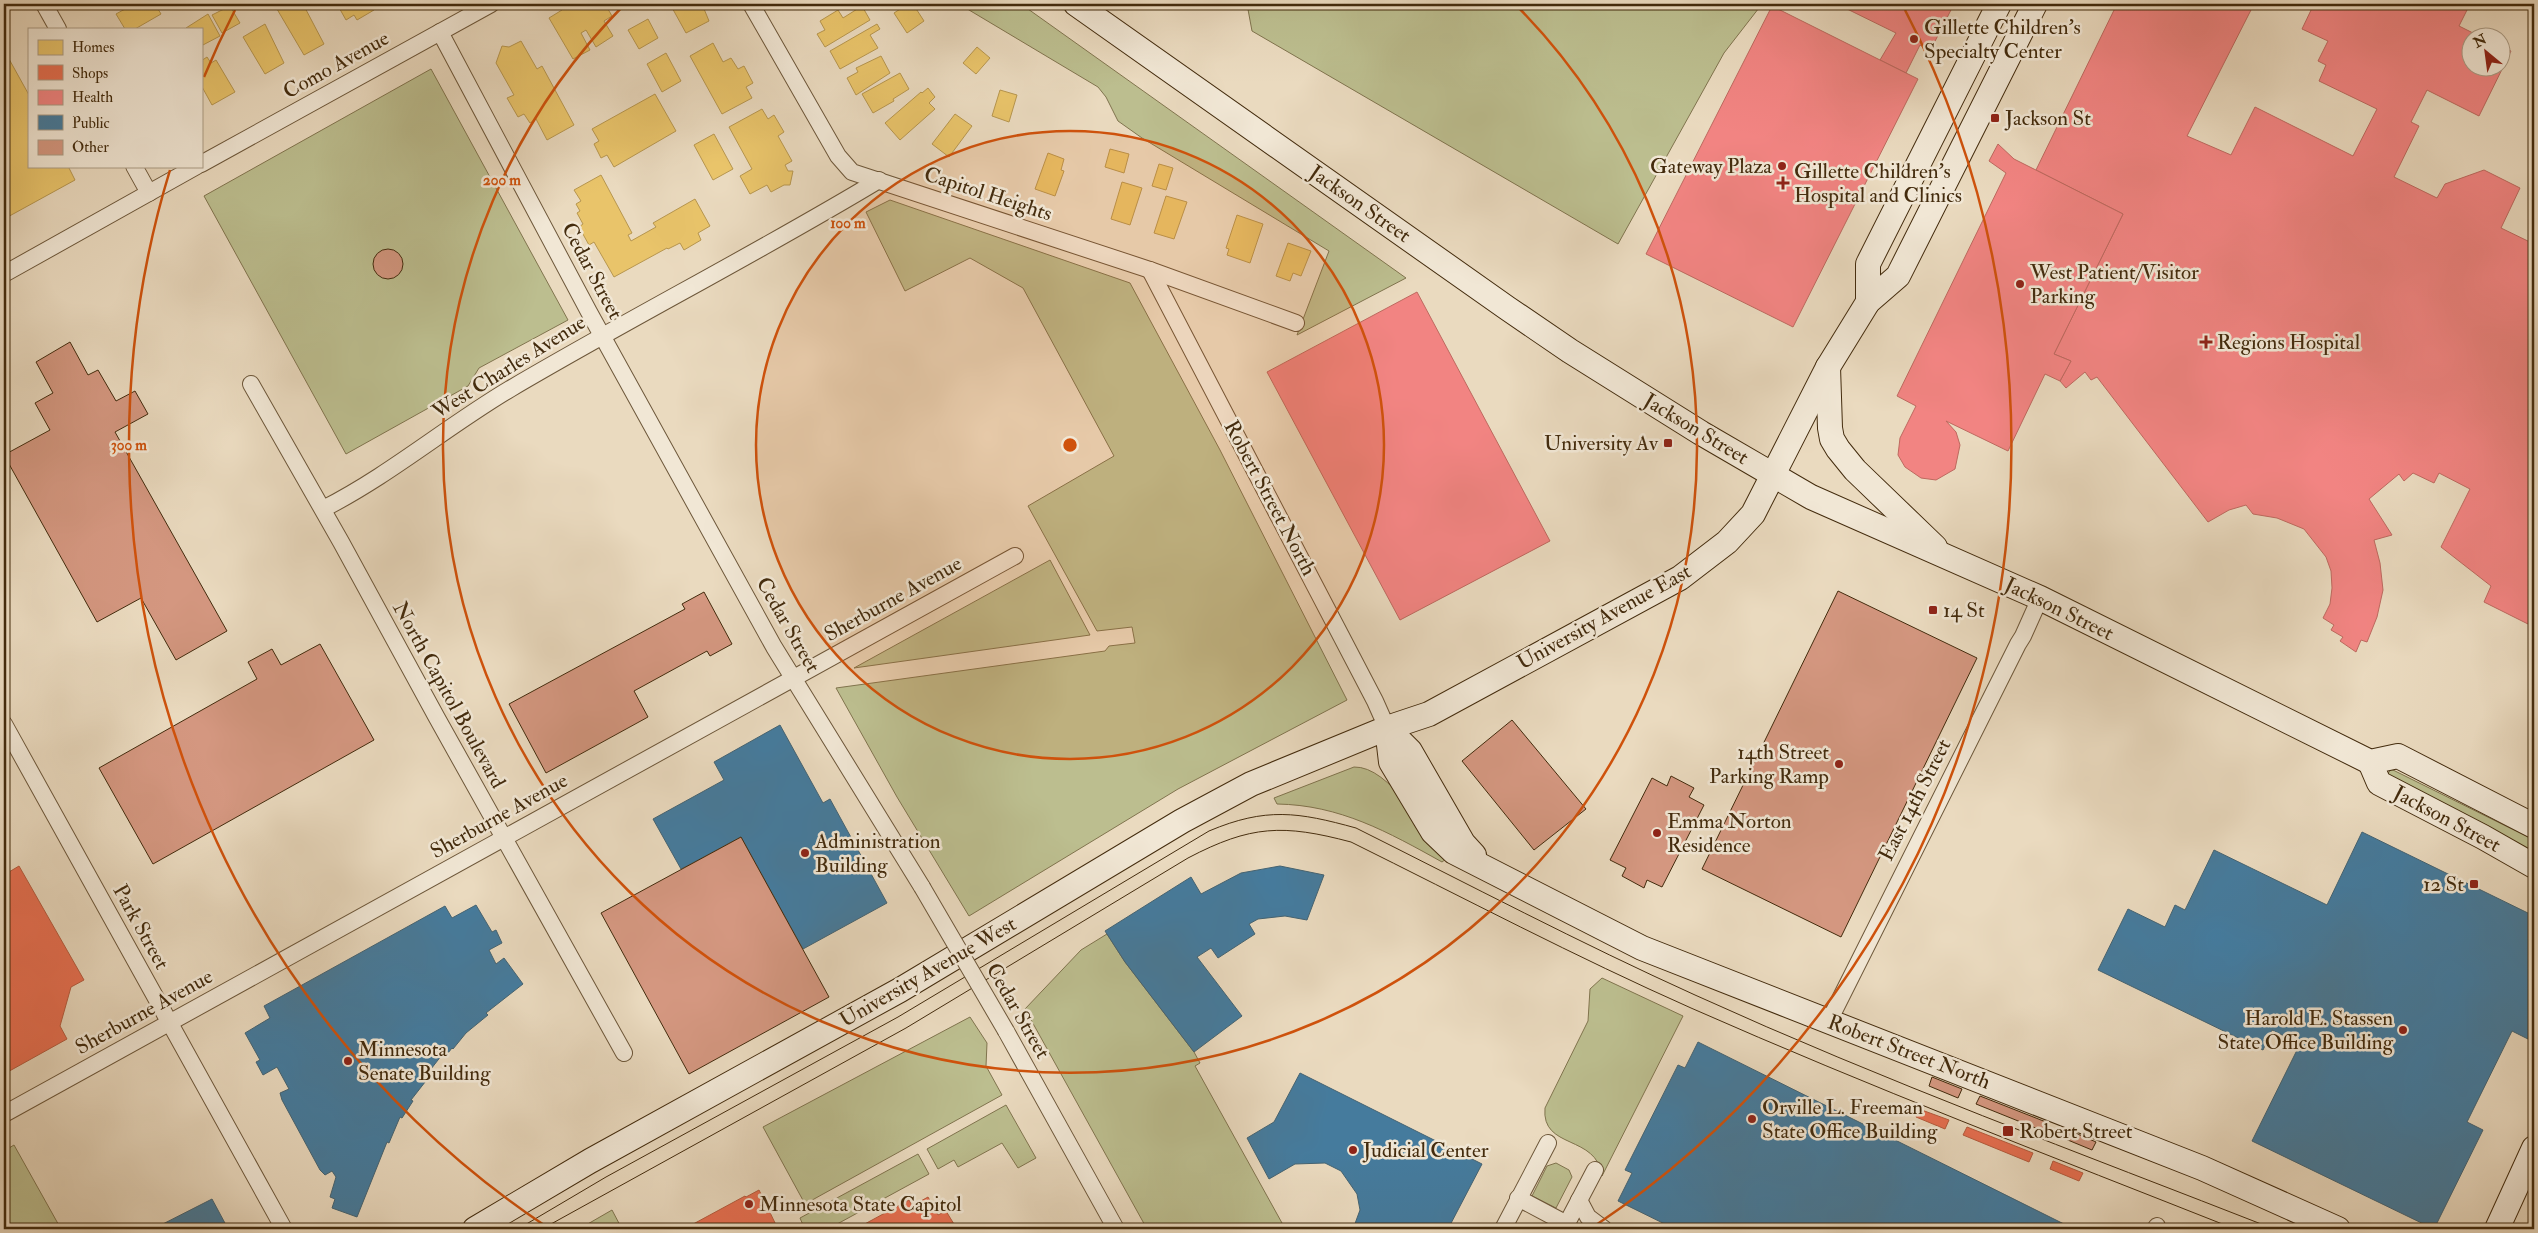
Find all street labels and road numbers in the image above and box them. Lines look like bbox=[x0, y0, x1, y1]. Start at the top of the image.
street label: Como Avenue bbox=[278, 25, 394, 105]
street label: Jackson Street bbox=[1303, 158, 1416, 249]
street label: Capitol Heights bbox=[921, 161, 1055, 227]
street label: Cedar Street bbox=[555, 218, 629, 324]
street label: West Charles Avenue bbox=[426, 309, 591, 426]
street label: Jackson Street bbox=[1638, 386, 1754, 471]
street label: Robert Street North bbox=[1218, 416, 1322, 580]
street label: Sherburne Avenue bbox=[820, 550, 967, 648]
street label: University Avenue East bbox=[1512, 558, 1696, 676]
street label: Jackson Street bbox=[1999, 571, 2118, 647]
street label: Cedar Street bbox=[750, 572, 826, 678]
street label: North Capitol Boulevard bbox=[386, 597, 512, 794]
street label: East 14th Street bbox=[1873, 734, 1957, 866]
street label: Sherburne Avenue bbox=[426, 767, 573, 865]
street label: Jackson Street bbox=[2388, 779, 2506, 859]
street label: Park Street bbox=[107, 880, 176, 974]
street label: University Avenue West bbox=[835, 910, 1021, 1034]
street label: Cedar Street bbox=[980, 958, 1056, 1064]
street label: Sherburne Avenue bbox=[71, 963, 218, 1061]
street label: Robert Street North bbox=[1824, 1009, 1994, 1095]

